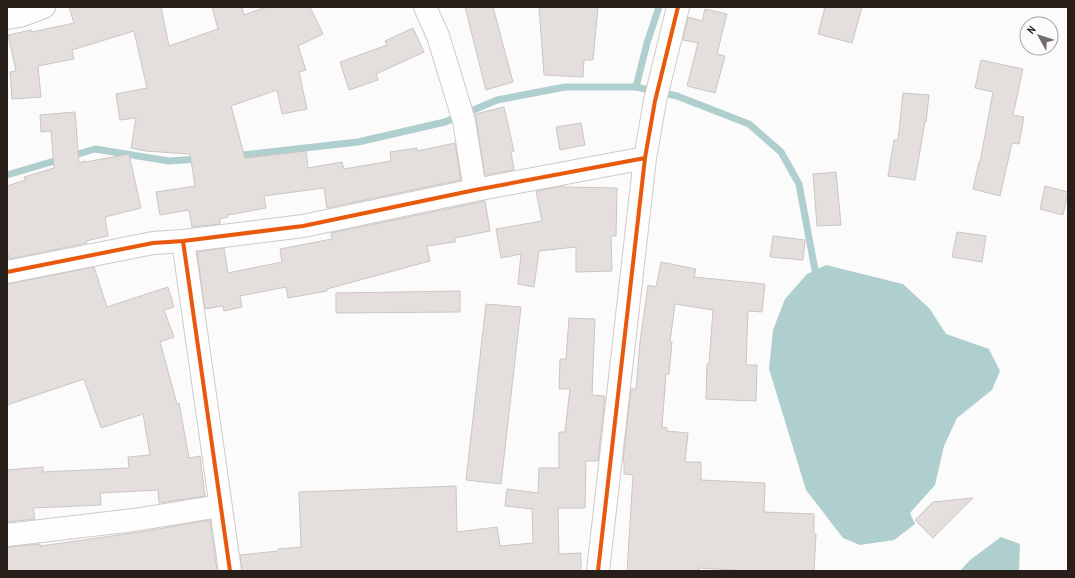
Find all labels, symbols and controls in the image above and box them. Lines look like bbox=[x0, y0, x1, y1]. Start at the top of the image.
north arrow bbox=[1019, 16, 1059, 56]
text: N bbox=[1024, 23, 1039, 37]

